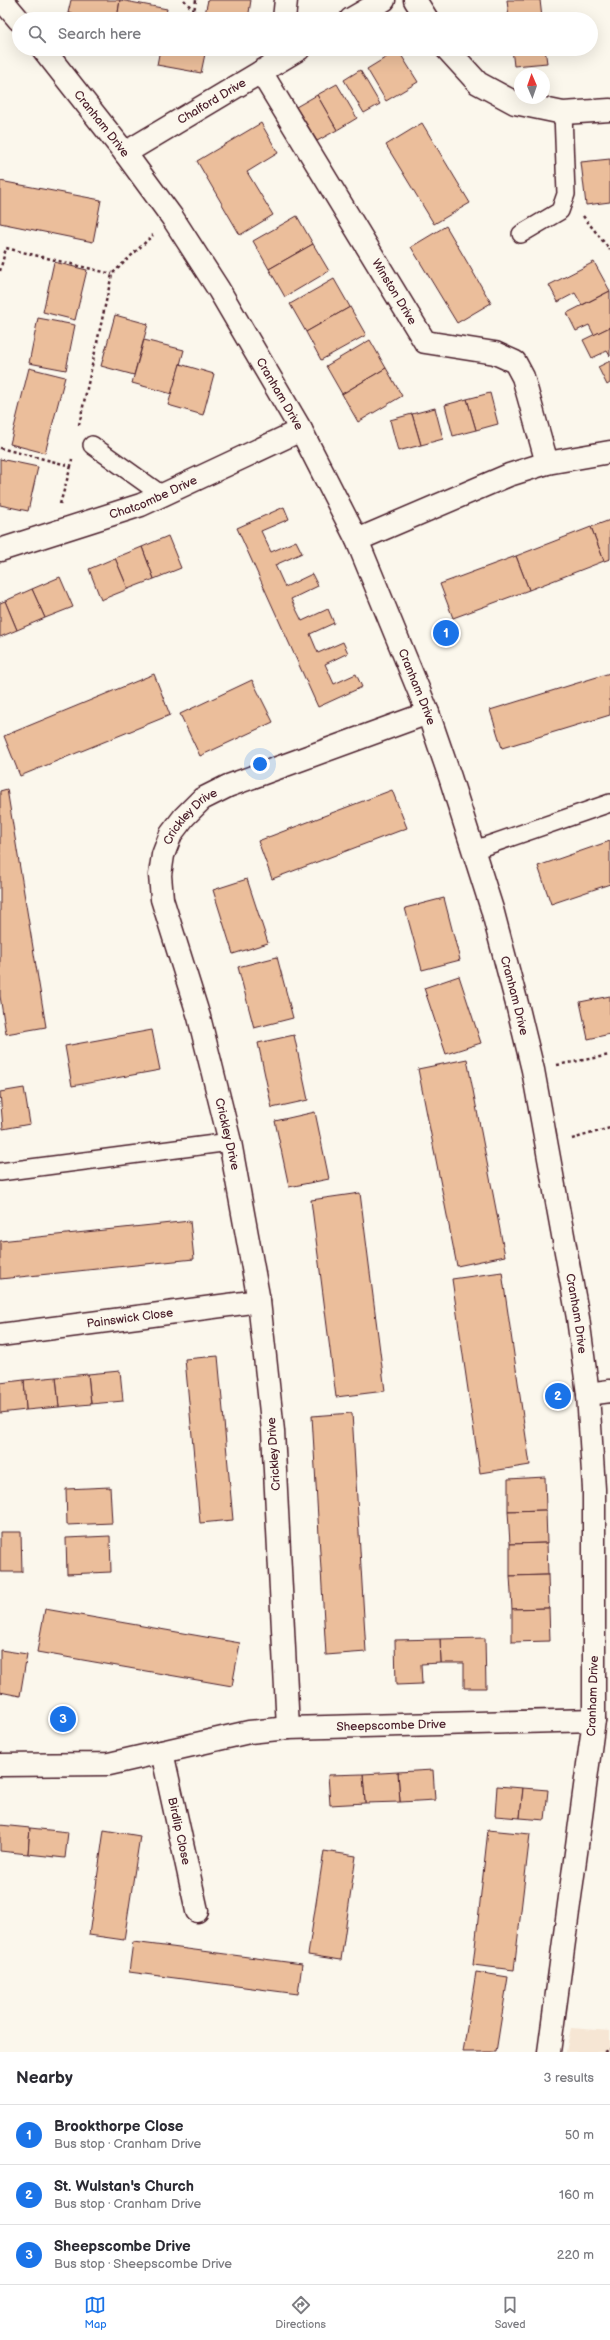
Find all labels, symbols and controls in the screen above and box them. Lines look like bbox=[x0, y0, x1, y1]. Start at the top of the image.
search box bbox=[12, 12, 598, 56]
icon: search bbox=[26, 23, 48, 45]
text: Search here bbox=[58, 25, 141, 44]
north arrow bbox=[514, 68, 550, 104]
street label: Chalford Drive bbox=[175, 75, 249, 127]
street label: Cranham Drive bbox=[71, 87, 133, 160]
street label: Winston Drive bbox=[369, 256, 420, 327]
street label: Cranham Drive bbox=[253, 355, 307, 433]
street label: Chatcombe Drive bbox=[107, 472, 199, 522]
pin: 1 bbox=[433, 618, 459, 648]
street label: Cranham Drive bbox=[395, 646, 439, 727]
your location bbox=[250, 754, 270, 774]
street label: Crickley Drive bbox=[160, 785, 220, 847]
street label: Cranham Drive bbox=[497, 954, 532, 1037]
street label: Crickley Drive bbox=[211, 1096, 243, 1172]
street label: Cranham Drive bbox=[563, 1272, 590, 1354]
street label: Painswick Close bbox=[86, 1305, 174, 1331]
pin: 2 bbox=[545, 1381, 571, 1411]
street label: Crickley Drive bbox=[264, 1417, 284, 1491]
street label: Cranham Drive bbox=[584, 1655, 602, 1737]
pin: 3 bbox=[50, 1704, 76, 1734]
street label: Sheepscombe Drive bbox=[336, 1716, 446, 1734]
street label: Birdlip Close bbox=[165, 1796, 194, 1866]
text: Nearby bbox=[16, 2068, 73, 2088]
text: 3 results bbox=[543, 2070, 594, 2086]
text: Brookthorpe Close bbox=[54, 2117, 183, 2136]
text: 1 bbox=[26, 2127, 32, 2143]
text: 50 m bbox=[565, 2127, 594, 2143]
text: Bus stop · Cranham Drive bbox=[54, 2136, 201, 2152]
text: St. Wulstan's Church bbox=[54, 2177, 194, 2196]
text: 2 bbox=[25, 2187, 33, 2203]
text: 160 m bbox=[559, 2187, 594, 2203]
text: Bus stop · Cranham Drive bbox=[54, 2196, 201, 2212]
text: Sheepscombe Drive bbox=[54, 2237, 191, 2256]
text: 3 bbox=[25, 2247, 33, 2263]
text: 220 m bbox=[557, 2247, 594, 2263]
text: Bus stop · Sheepscombe Drive bbox=[54, 2256, 232, 2272]
tab: Map bbox=[84, 2294, 107, 2331]
tab: Directions bbox=[275, 2294, 326, 2331]
tab: Saved bbox=[495, 2294, 526, 2331]

